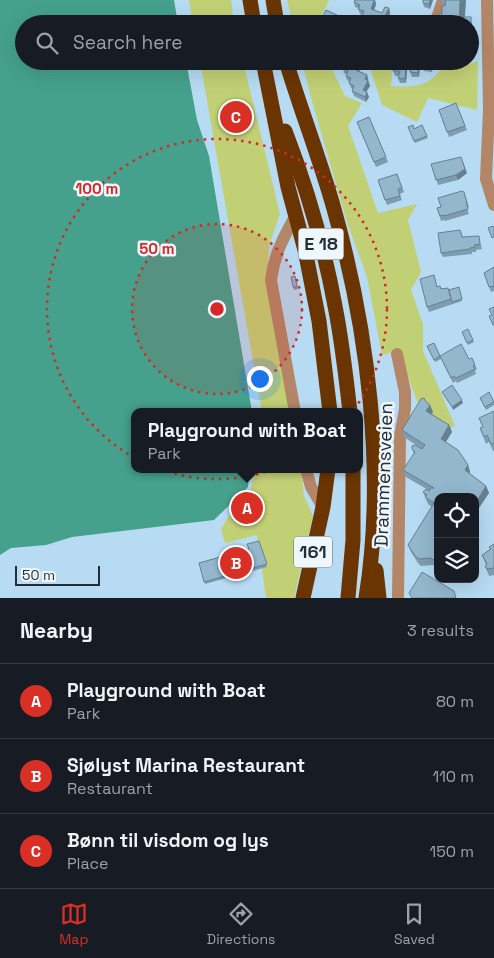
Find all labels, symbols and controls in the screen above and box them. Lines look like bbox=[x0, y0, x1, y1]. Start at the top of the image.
search box bbox=[15, 15, 479, 70]
icon: search bbox=[33, 29, 61, 57]
text: Search here bbox=[73, 30, 183, 55]
pin: C bbox=[220, 98, 252, 136]
text: 100 m bbox=[76, 179, 118, 198]
road number: E 18 bbox=[298, 228, 344, 260]
text: 50 m bbox=[139, 239, 175, 258]
centre of rings bbox=[208, 300, 226, 318]
your location bbox=[247, 366, 273, 392]
street label: Drammensveien bbox=[368, 403, 399, 548]
popup bbox=[131, 408, 363, 473]
text: Playground with Boat bbox=[148, 418, 346, 443]
text: Park bbox=[148, 443, 181, 464]
pin: A bbox=[231, 489, 263, 527]
map controls bbox=[434, 493, 479, 583]
button: locate bbox=[434, 493, 479, 538]
road number: 161 bbox=[294, 536, 332, 568]
button: layers bbox=[434, 538, 479, 583]
pin: B bbox=[220, 544, 252, 582]
scale bar bbox=[15, 563, 100, 586]
text: 50 m bbox=[22, 566, 55, 584]
text: Nearby bbox=[20, 617, 93, 644]
text: 3 results bbox=[407, 620, 474, 641]
text: Playground with Boat bbox=[67, 678, 266, 703]
text: A bbox=[31, 691, 41, 712]
text: 80 m bbox=[436, 691, 474, 712]
text: Park bbox=[67, 703, 100, 724]
text: Sjølyst Marina Restaurant bbox=[67, 753, 305, 778]
text: B bbox=[31, 766, 41, 787]
text: 110 m bbox=[432, 766, 474, 787]
text: Restaurant bbox=[67, 778, 153, 799]
text: Bønn til visdom og lys bbox=[67, 828, 269, 853]
text: C bbox=[31, 841, 41, 862]
text: 150 m bbox=[430, 841, 474, 862]
text: Place bbox=[67, 853, 109, 874]
tab: Map bbox=[59, 900, 88, 948]
tab: Directions bbox=[207, 900, 275, 948]
tab: Saved bbox=[394, 900, 435, 948]

